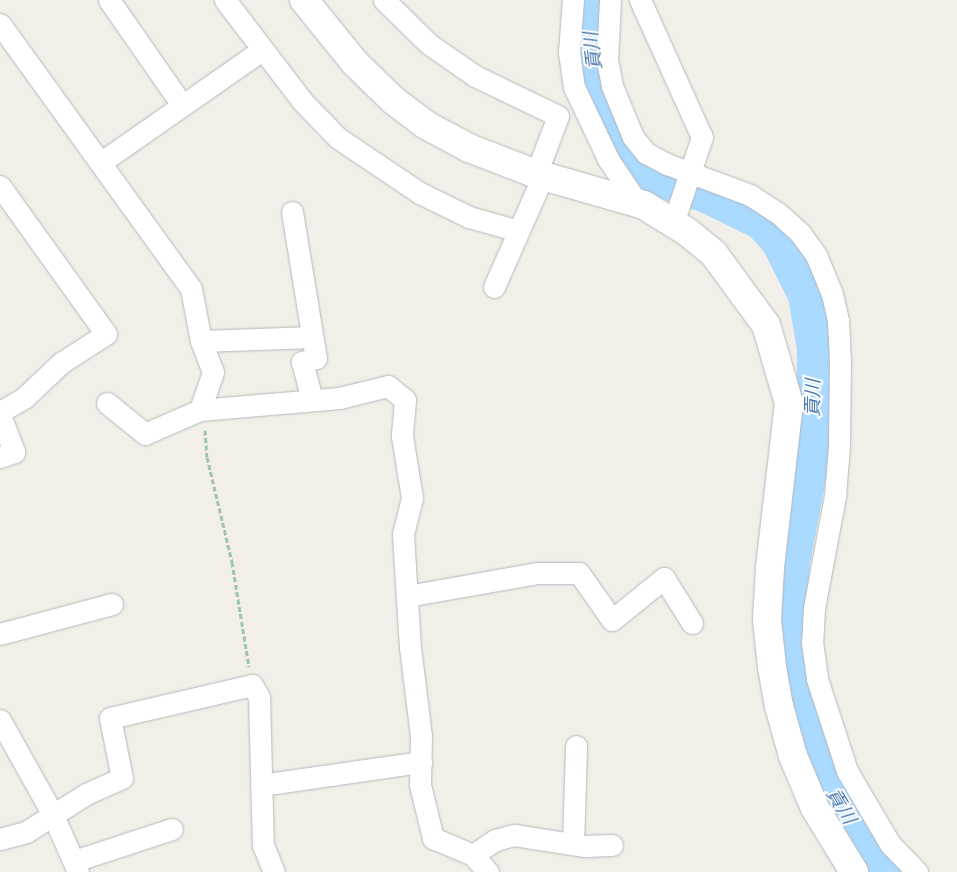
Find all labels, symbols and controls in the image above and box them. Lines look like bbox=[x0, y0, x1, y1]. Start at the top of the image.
water label: 貢川 bbox=[579, 31, 607, 71]
water label: 貢川 bbox=[801, 379, 825, 417]
water label: 貢川 bbox=[821, 784, 861, 828]

